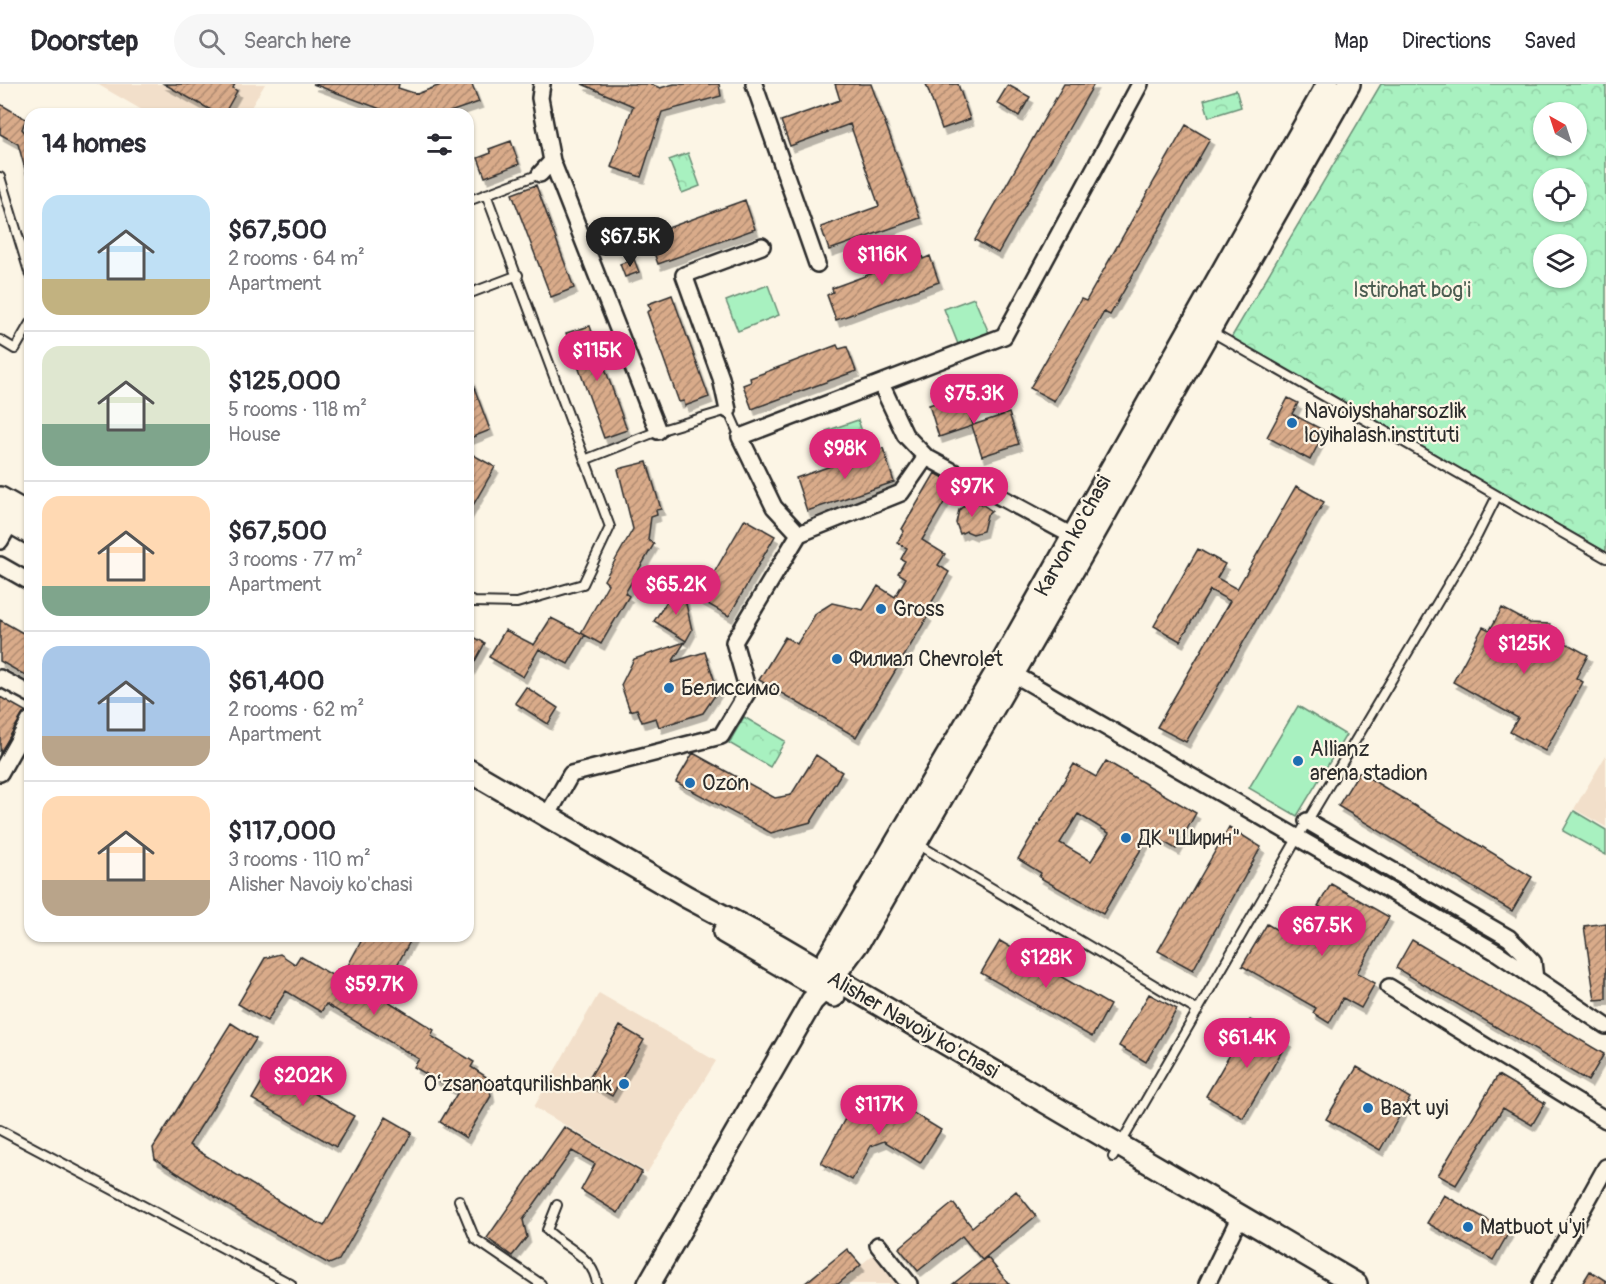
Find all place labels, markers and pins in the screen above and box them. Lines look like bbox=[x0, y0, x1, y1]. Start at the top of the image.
pin: $67.5K bbox=[581, 217, 679, 268]
pin: $116K bbox=[840, 235, 924, 286]
pin: $115K bbox=[555, 331, 639, 382]
pin: $75.3K bbox=[925, 374, 1023, 425]
place label: Navoiyshaharsozlik loyihalash instituti bbox=[1304, 398, 1467, 449]
marker: Navoiyshaharsozlik loyihalash instituti bbox=[1285, 416, 1299, 430]
pin: $98K bbox=[809, 429, 881, 480]
pin: $97K bbox=[936, 467, 1008, 518]
pin: $65.2K bbox=[627, 565, 725, 616]
place label: Gross bbox=[893, 596, 945, 623]
marker: Gross bbox=[874, 602, 888, 616]
pin: $125K bbox=[1482, 624, 1566, 675]
place label: Филиал Chevrolet bbox=[849, 646, 1003, 673]
marker: Филиал Chevrolet bbox=[830, 652, 844, 666]
place label: Белиссимо bbox=[681, 675, 780, 702]
marker: Белиссимо bbox=[662, 681, 676, 695]
place label: Allianz arena stadion bbox=[1310, 736, 1428, 787]
marker: Allianz arena stadion bbox=[1291, 754, 1305, 768]
place label: Ozon bbox=[702, 770, 749, 797]
marker: Ozon bbox=[683, 776, 697, 790]
place label: ДК "Ширин" bbox=[1137, 825, 1241, 852]
marker: ДК "Ширин" bbox=[1119, 831, 1133, 845]
pin: $67.5K bbox=[1273, 906, 1371, 957]
pin: $128K bbox=[1004, 938, 1088, 989]
pin: $59.7K bbox=[325, 965, 423, 1016]
pin: $61.4K bbox=[1198, 1018, 1296, 1069]
pin: $202K bbox=[261, 1056, 345, 1107]
place label: Oʻzsanoatqurilishbank bbox=[424, 1071, 612, 1098]
marker: Oʻzsanoatqurilishbank bbox=[617, 1077, 631, 1091]
pin: $117K bbox=[837, 1085, 921, 1136]
place label: Baxt uyi bbox=[1380, 1095, 1449, 1122]
marker: Baxt uyi bbox=[1361, 1101, 1375, 1115]
place label: Matbuot u'yi bbox=[1480, 1214, 1586, 1241]
marker: Matbuot u'yi bbox=[1461, 1220, 1475, 1234]

